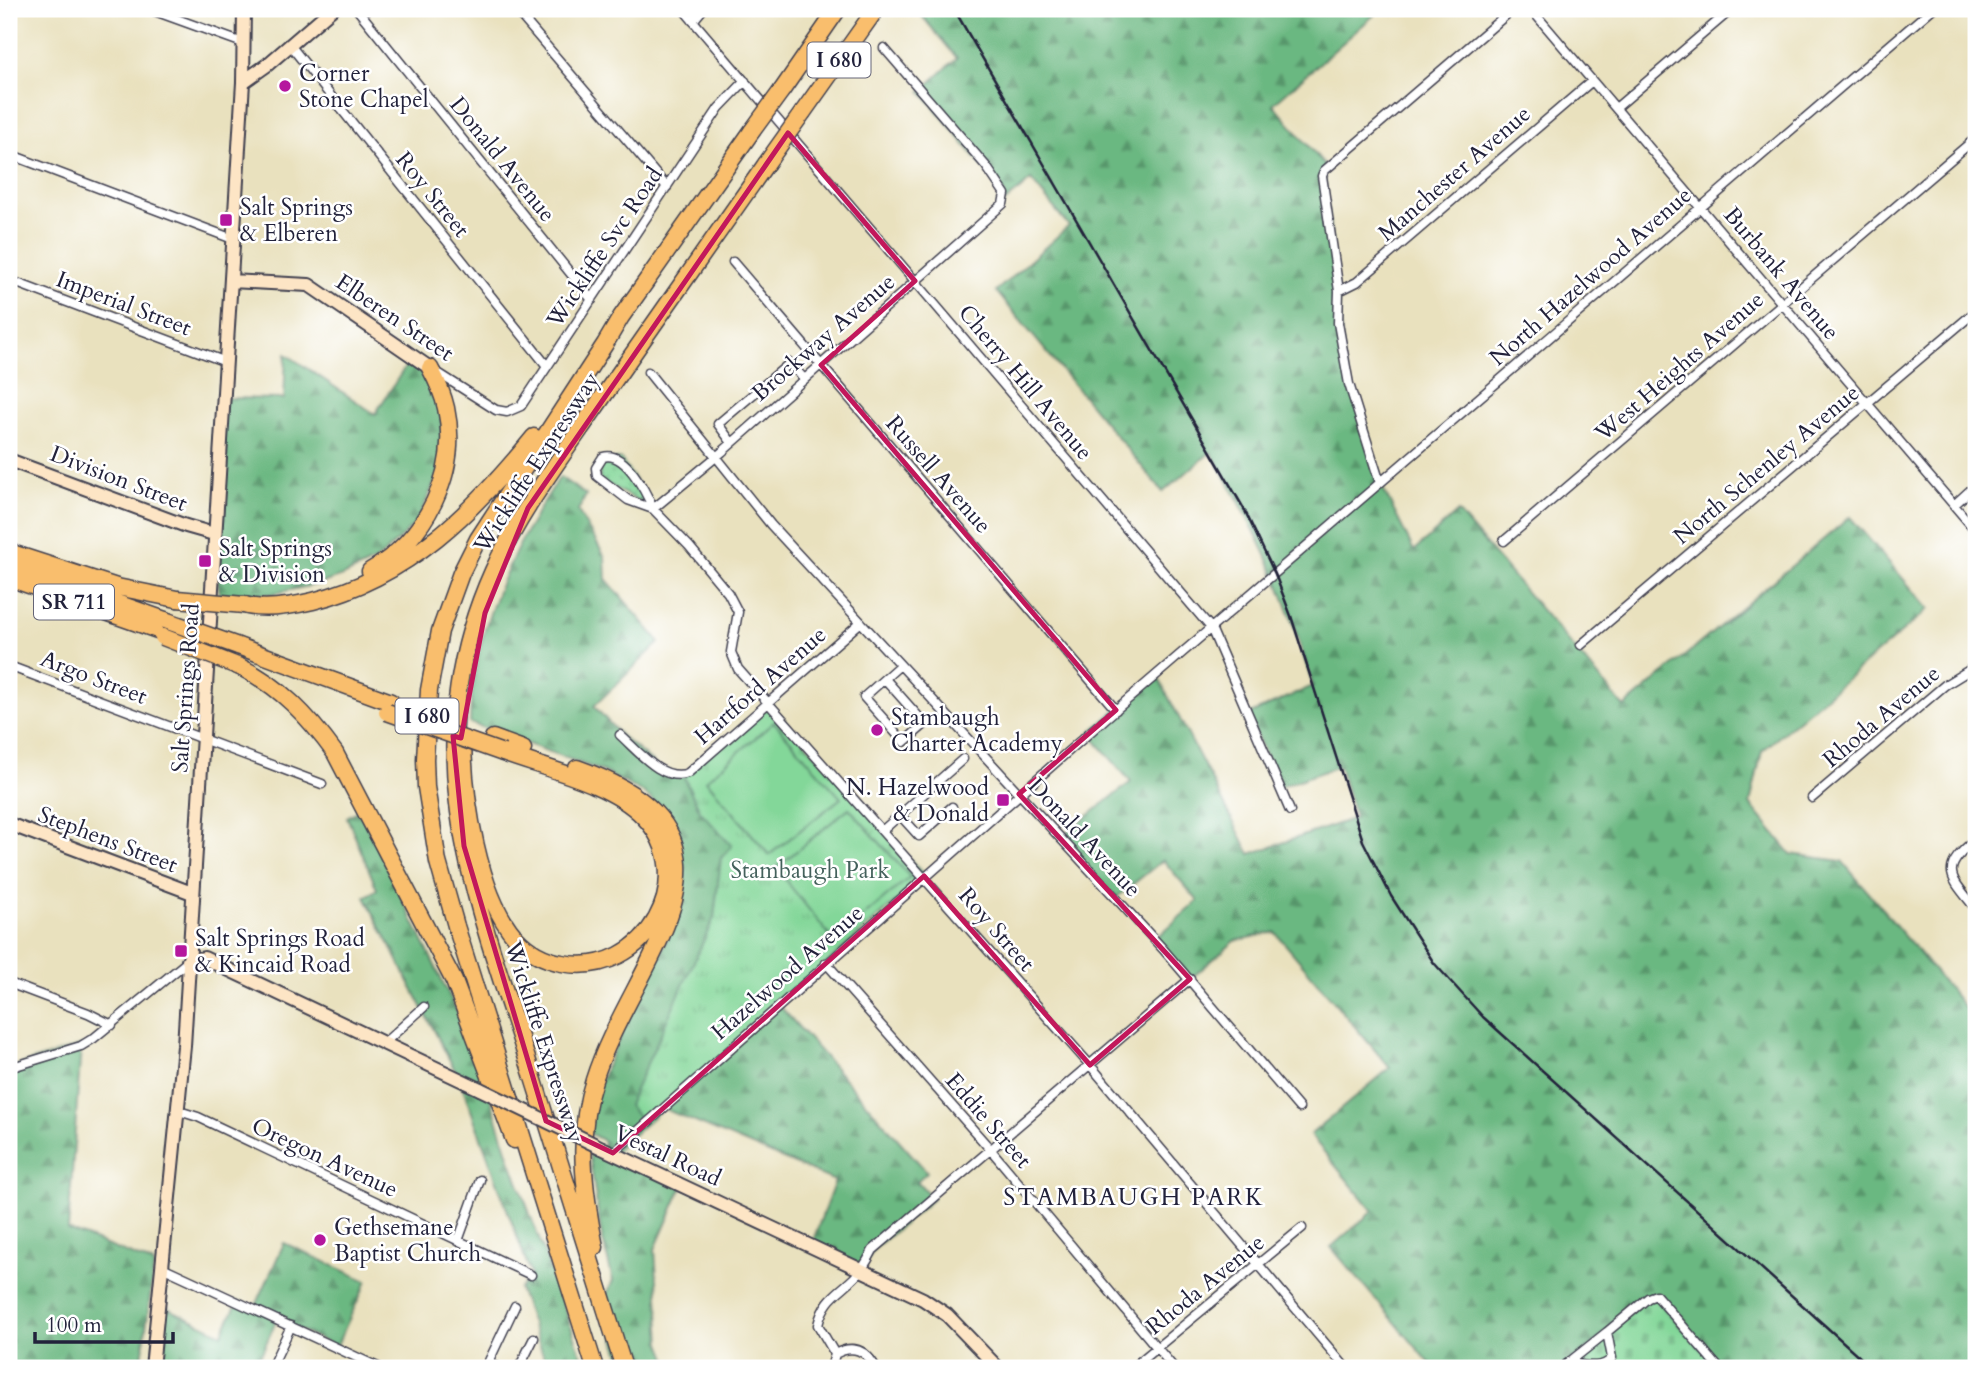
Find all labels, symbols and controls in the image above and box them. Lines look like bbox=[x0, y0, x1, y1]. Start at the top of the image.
road number: I 680 bbox=[808, 42, 870, 78]
place label: Corner Stone Chapel bbox=[299, 58, 429, 115]
marker: Corner Stone Chapel bbox=[277, 78, 293, 94]
street label: Donald Avenue bbox=[442, 90, 563, 229]
street label: Manchester Avenue bbox=[1371, 98, 1537, 248]
street label: Roy Street bbox=[388, 145, 477, 244]
street label: Wickliffe Svc Road bbox=[538, 160, 670, 335]
street label: North Hazelwood Avenue bbox=[1483, 180, 1698, 373]
place label: Salt Springs & Elberen bbox=[240, 192, 353, 249]
street label: Burbank Avenue bbox=[1717, 200, 1847, 347]
marker: Salt Springs & Elberen bbox=[218, 212, 234, 228]
street label: Imperial Street bbox=[52, 264, 196, 343]
street label: Elberen Street bbox=[330, 266, 460, 368]
street label: Brockway Avenue bbox=[745, 266, 902, 408]
street label: West Heights Avenue bbox=[1588, 284, 1770, 449]
street label: Cherry Hill Avenue bbox=[951, 298, 1100, 467]
street label: Wickliffe Expressway bbox=[466, 366, 607, 560]
street label: North Schenley Avenue bbox=[1667, 377, 1866, 551]
street label: Russell Avenue bbox=[879, 409, 998, 540]
street label: Division Street bbox=[46, 438, 192, 519]
place label: Salt Springs & Division bbox=[219, 533, 332, 590]
marker: Salt Springs & Division bbox=[197, 553, 213, 569]
road number: SR 711 bbox=[34, 584, 114, 620]
street label: Salt Springs Road bbox=[164, 602, 207, 774]
street label: Hartford Avenue bbox=[688, 619, 833, 751]
street label: Argo Street bbox=[36, 643, 151, 712]
street label: Rhoda Avenue bbox=[1816, 658, 1946, 775]
road number: I 680 bbox=[396, 698, 458, 734]
place label: Stambaugh Charter Academy bbox=[891, 702, 1063, 759]
marker: Stambaugh Charter Academy bbox=[869, 722, 885, 738]
street label: Donald Avenue bbox=[1021, 771, 1148, 904]
place label: N. Hazelwood & Donald bbox=[846, 772, 990, 829]
marker: N. Hazelwood & Donald bbox=[995, 792, 1011, 808]
street label: Stephens Street bbox=[34, 799, 182, 880]
park label: Stambaugh Park bbox=[730, 855, 890, 886]
street label: Roy Street bbox=[951, 881, 1042, 978]
street label: Hazelwood Avenue bbox=[705, 898, 870, 1047]
place label: Salt Springs Road & Kincaid Road bbox=[195, 923, 366, 980]
street label: Wickliffe Expressway bbox=[497, 937, 592, 1147]
marker: Salt Springs Road & Kincaid Road bbox=[173, 943, 189, 959]
street label: Eddie Street bbox=[939, 1066, 1039, 1175]
street label: Oregon Avenue bbox=[247, 1110, 403, 1205]
street label: Vestal Road bbox=[609, 1117, 727, 1194]
district label: STAMBAUGH PARK bbox=[1003, 1181, 1265, 1214]
place label: Gethsemane Baptist Church bbox=[334, 1212, 481, 1269]
street label: Rhoda Avenue bbox=[1140, 1227, 1271, 1342]
marker: Gethsemane Baptist Church bbox=[312, 1232, 328, 1248]
scale bar bbox=[35, 1300, 173, 1344]
text: 100 m bbox=[46, 1311, 102, 1340]

